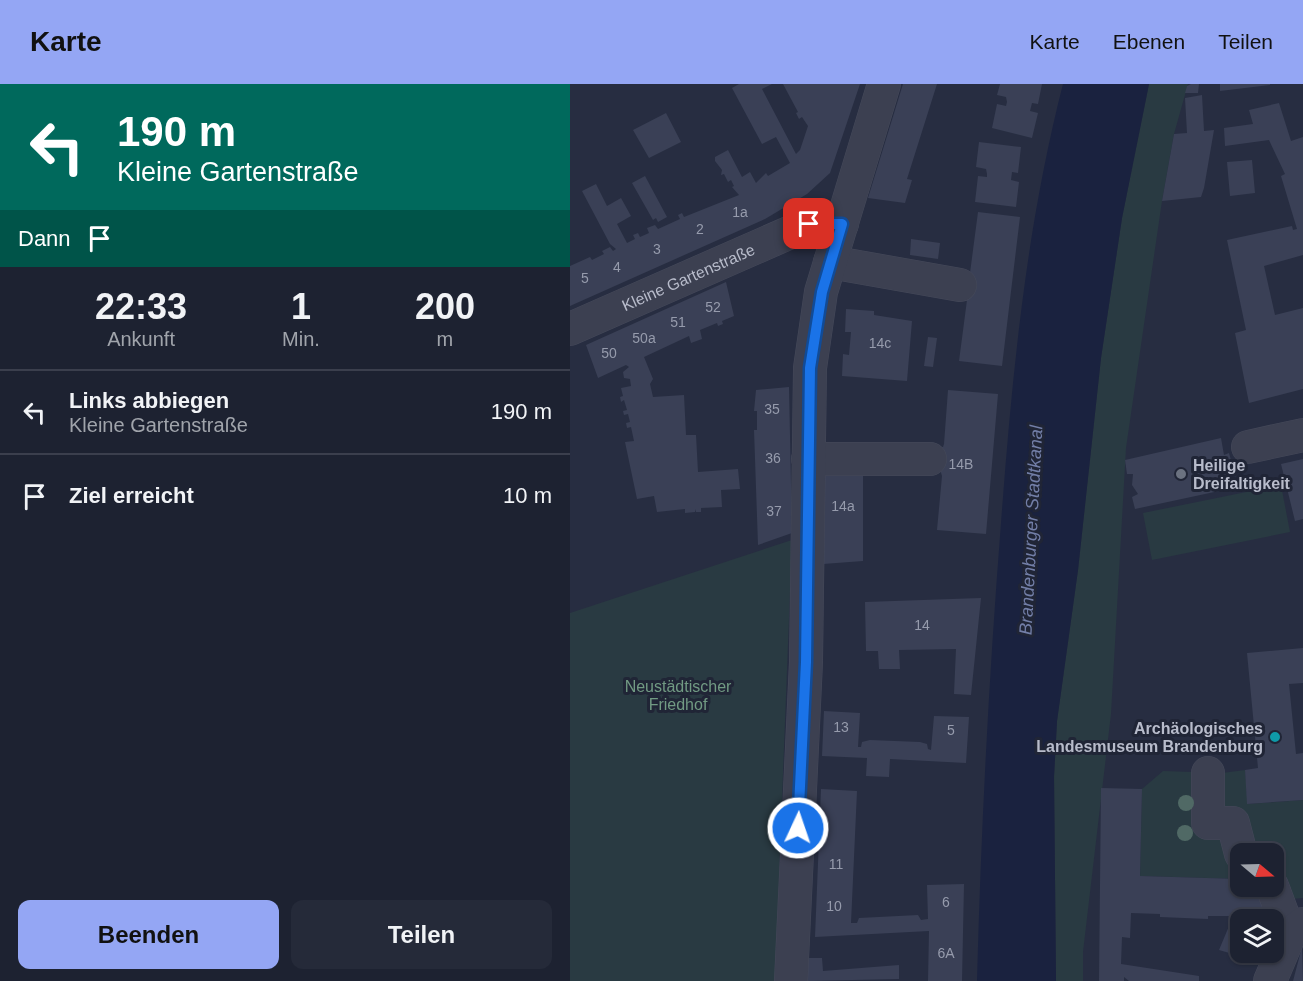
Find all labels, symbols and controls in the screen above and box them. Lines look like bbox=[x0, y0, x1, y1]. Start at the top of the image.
text: Karte bbox=[30, 26, 102, 57]
text: Karte bbox=[1030, 30, 1080, 53]
text: Ebenen bbox=[1113, 30, 1185, 53]
text: Teilen bbox=[1218, 30, 1273, 53]
icon: left bbox=[18, 108, 96, 186]
text: 190 m bbox=[117, 108, 236, 155]
text: Kleine Gartenstraße bbox=[117, 157, 359, 187]
pin bbox=[783, 198, 834, 249]
house number: 1a bbox=[732, 204, 748, 220]
icon: arrive bbox=[792, 207, 825, 240]
house number: 2 bbox=[696, 221, 704, 237]
icon: arrive bbox=[83, 222, 116, 255]
text: Dann bbox=[18, 226, 71, 251]
street label: Kleine Gartenstraße bbox=[619, 240, 757, 314]
house number: 3 bbox=[653, 241, 661, 257]
house number: 4 bbox=[613, 259, 621, 275]
house number: 5 bbox=[581, 270, 589, 286]
text: 22:33 bbox=[95, 286, 187, 327]
text: 1 bbox=[291, 286, 311, 327]
text: 200 bbox=[415, 286, 475, 327]
house number: 52 bbox=[705, 299, 721, 315]
house number: 51 bbox=[670, 314, 686, 330]
text: Ankunft bbox=[107, 328, 175, 350]
text: Min. bbox=[282, 328, 320, 350]
text: m bbox=[437, 328, 453, 350]
house number: 50a bbox=[632, 330, 656, 346]
house number: 14c bbox=[869, 335, 891, 351]
house number: 50 bbox=[601, 345, 617, 361]
text: Links abbiegen bbox=[69, 388, 229, 413]
icon: left bbox=[18, 396, 51, 429]
text: 190 m bbox=[491, 399, 552, 424]
house number: 35 bbox=[764, 401, 780, 417]
text: Kleine Gartenstraße bbox=[69, 414, 248, 436]
water label: Brandenburger Stadtkanal bbox=[1016, 424, 1047, 635]
house number: 36 bbox=[765, 450, 781, 466]
house number: 14B bbox=[949, 456, 973, 472]
place label: Heilige Dreifaltigkeit bbox=[1193, 457, 1291, 492]
marker: Heilige Dreifaltigkeit bbox=[1174, 467, 1188, 481]
icon: arrive bbox=[18, 480, 51, 513]
text: Ziel erreicht bbox=[69, 483, 194, 508]
text: 10 m bbox=[503, 483, 552, 508]
house number: 14a bbox=[831, 498, 855, 514]
house number: 37 bbox=[766, 503, 782, 519]
house number: 14 bbox=[914, 617, 930, 633]
park label: Neustädtischer Friedhof bbox=[625, 678, 732, 713]
house number: 13 bbox=[833, 719, 849, 735]
place label: Archäologisches Landesmuseum Brandenburg bbox=[1036, 720, 1263, 755]
house number: 5 bbox=[947, 722, 955, 738]
marker: Archäologisches Landesmuseum Brandenburg bbox=[1268, 730, 1282, 744]
position arrow bbox=[766, 796, 830, 860]
north arrow bbox=[1230, 843, 1284, 897]
map controls bbox=[1230, 843, 1284, 963]
house number: 11 bbox=[829, 856, 843, 872]
house number: 6 bbox=[942, 894, 950, 910]
house number: 10 bbox=[826, 898, 842, 914]
button: Beenden bbox=[18, 900, 279, 969]
button: Teilen bbox=[291, 900, 552, 969]
button: layers bbox=[1230, 909, 1284, 963]
house number: 6A bbox=[937, 945, 955, 961]

